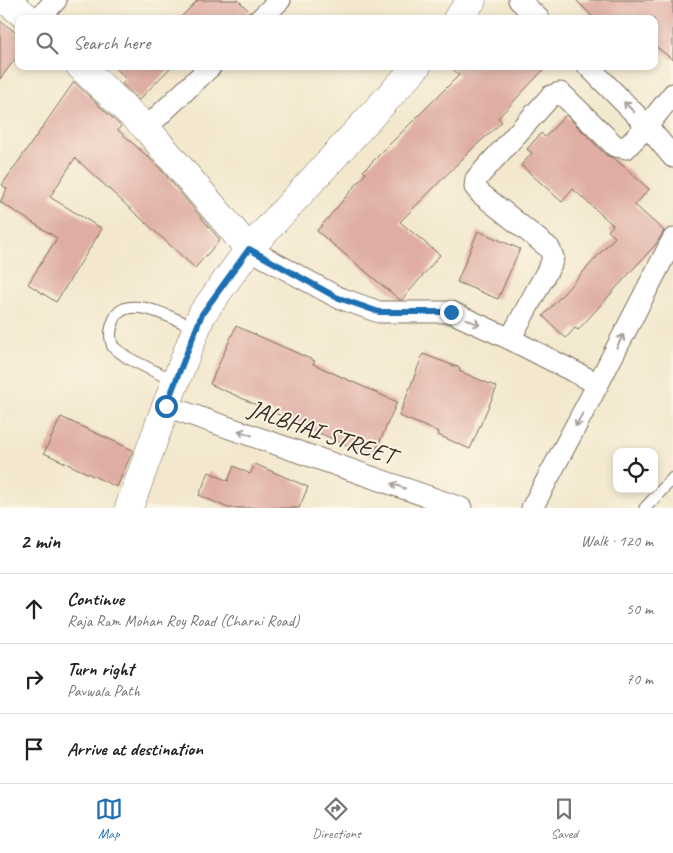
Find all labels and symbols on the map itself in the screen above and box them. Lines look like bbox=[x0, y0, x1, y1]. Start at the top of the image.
one-way arrow bbox=[623, 101, 635, 114]
route end bbox=[440, 301, 463, 324]
one-way arrow bbox=[465, 318, 480, 327]
one-way arrow bbox=[616, 334, 625, 349]
street label: JALBHAI STREET bbox=[244, 393, 405, 473]
route start bbox=[155, 395, 178, 418]
one-way arrow bbox=[574, 412, 583, 427]
one-way arrow bbox=[237, 428, 253, 437]
one-way arrow bbox=[391, 481, 406, 490]

